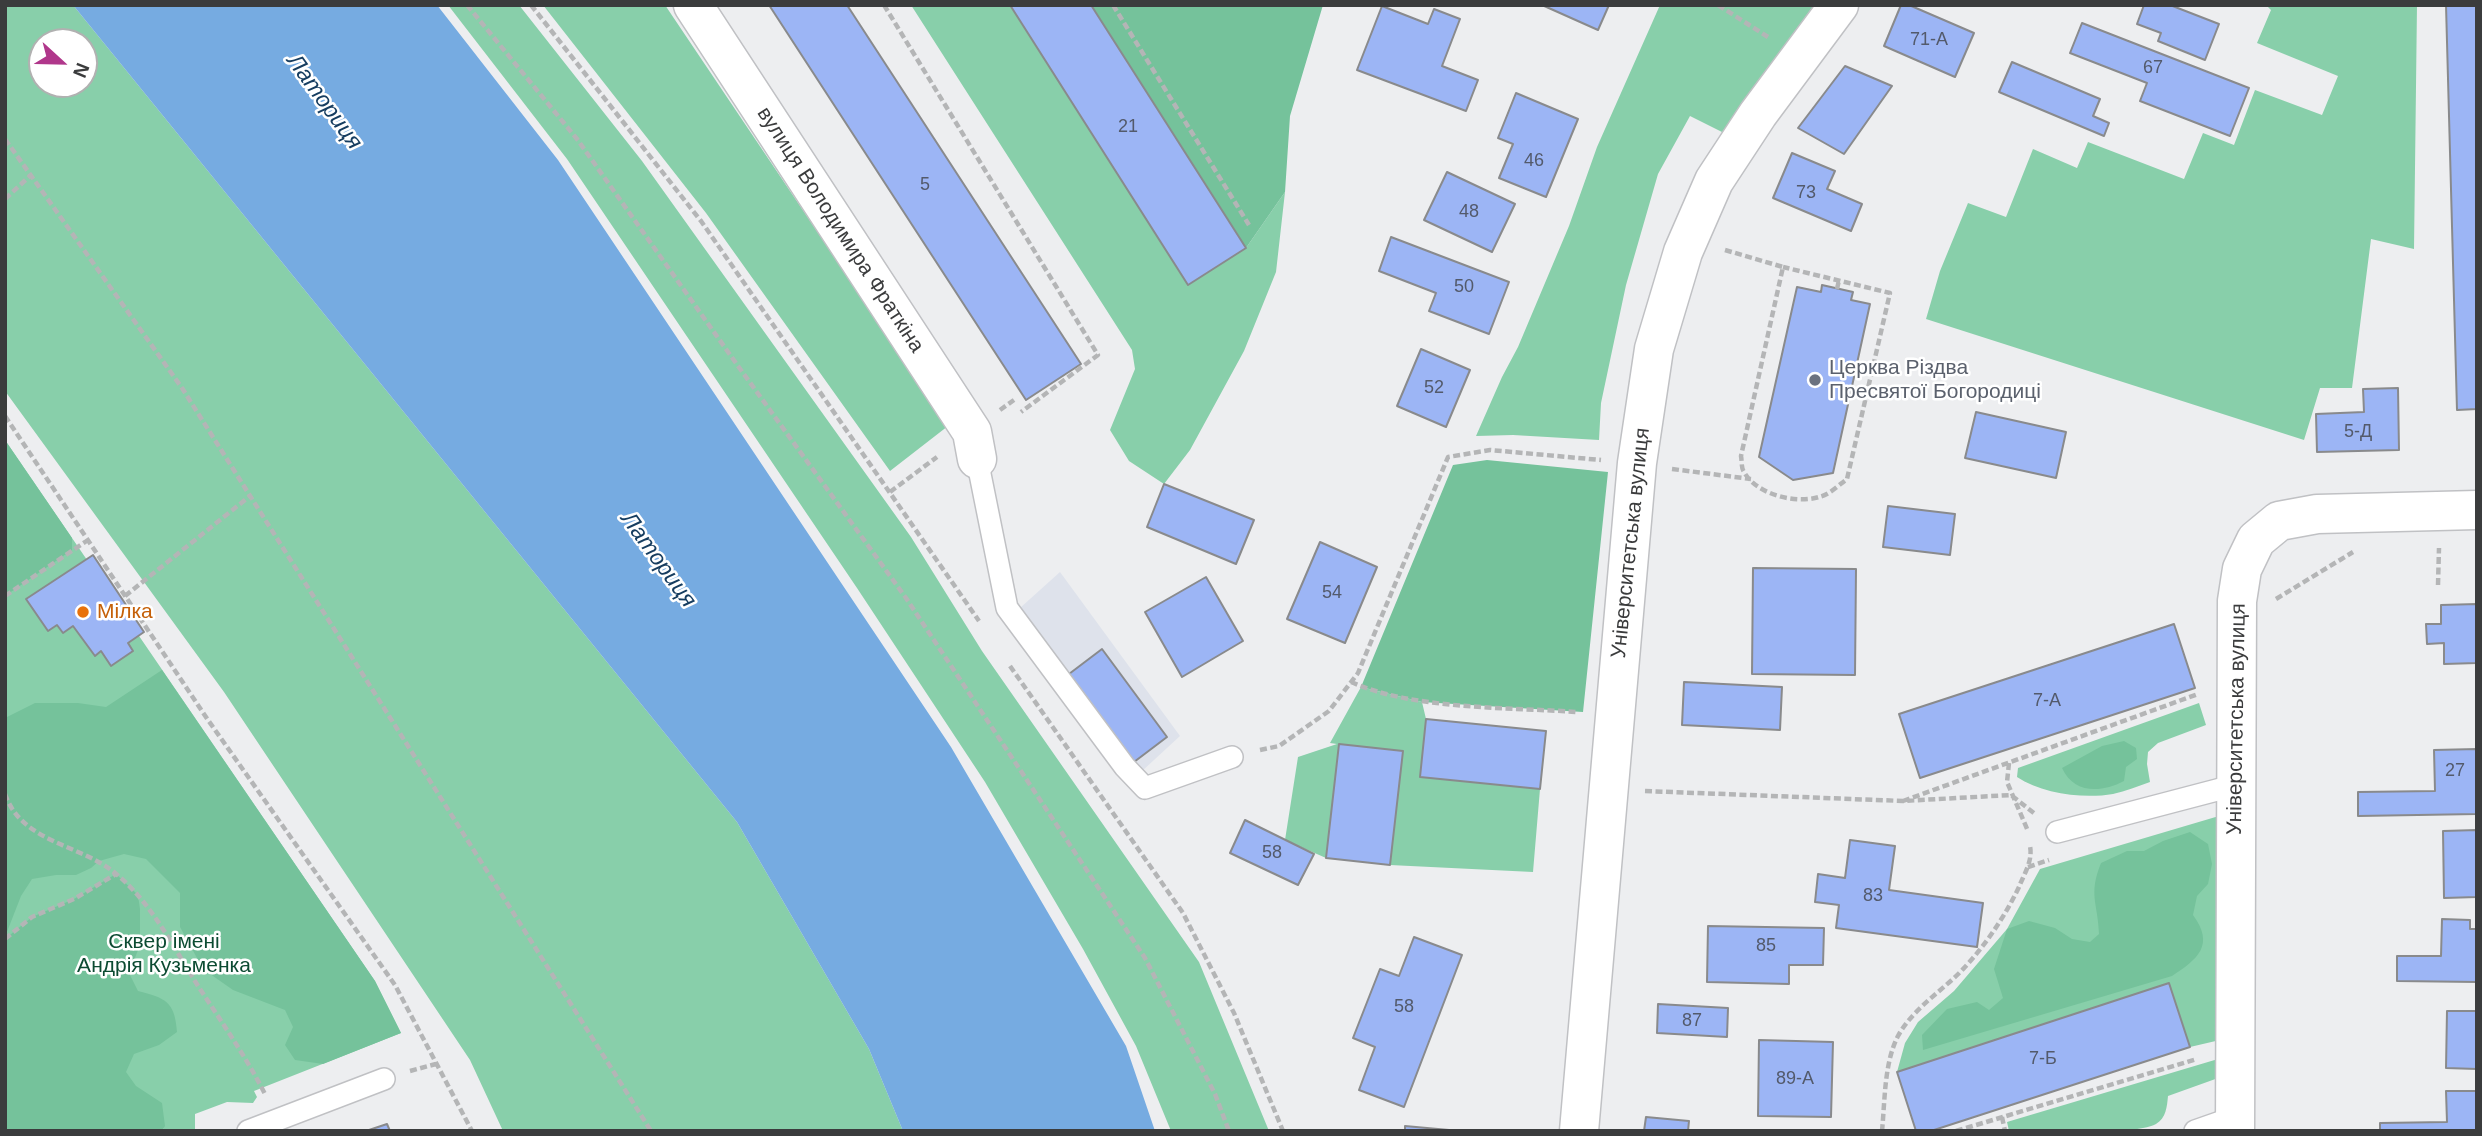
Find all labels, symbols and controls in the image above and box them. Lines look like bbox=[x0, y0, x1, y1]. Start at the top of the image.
north arrow bbox=[28, 28, 98, 98]
house number: 71-А bbox=[1910, 29, 1948, 51]
water label: Латориця bbox=[280, 49, 368, 155]
house number: 67 bbox=[2143, 57, 2163, 79]
text: N bbox=[69, 60, 93, 81]
street label: вулиця Володимира Фраткіна bbox=[751, 102, 929, 358]
house number: 21 bbox=[1118, 116, 1138, 138]
house number: 46 bbox=[1524, 150, 1544, 172]
house number: 5 bbox=[920, 174, 930, 196]
house number: 73 bbox=[1796, 182, 1816, 204]
house number: 48 bbox=[1459, 201, 1479, 223]
house number: 50 bbox=[1454, 276, 1474, 298]
place label: Церква Різдва Пресвятої Богородиці bbox=[1829, 355, 2041, 405]
marker: Церква Різдва Пресвятої Богородиці bbox=[1807, 372, 1823, 388]
house number: 52 bbox=[1424, 377, 1444, 399]
house number: 5-Д bbox=[2344, 421, 2372, 443]
street label: Університетська вулиця bbox=[1606, 426, 1656, 660]
water label: Латориця bbox=[614, 507, 702, 613]
house number: 54 bbox=[1322, 582, 1342, 604]
place label: Мілка bbox=[97, 599, 153, 625]
street label: Університетська вулиця bbox=[2222, 603, 2252, 835]
marker: Мілка bbox=[75, 604, 91, 620]
house number: 7-А bbox=[2033, 690, 2061, 712]
house number: 27 bbox=[2445, 760, 2465, 782]
house number: 58 bbox=[1262, 842, 1282, 864]
house number: 83 bbox=[1863, 885, 1883, 907]
park label: Сквер імені Андрія Кузьменка bbox=[77, 929, 251, 979]
house number: 85 bbox=[1756, 935, 1776, 957]
house number: 58 bbox=[1394, 996, 1414, 1018]
house number: 87 bbox=[1682, 1010, 1702, 1032]
house number: 7-Б bbox=[2029, 1048, 2057, 1070]
house number: 89-А bbox=[1776, 1068, 1814, 1090]

